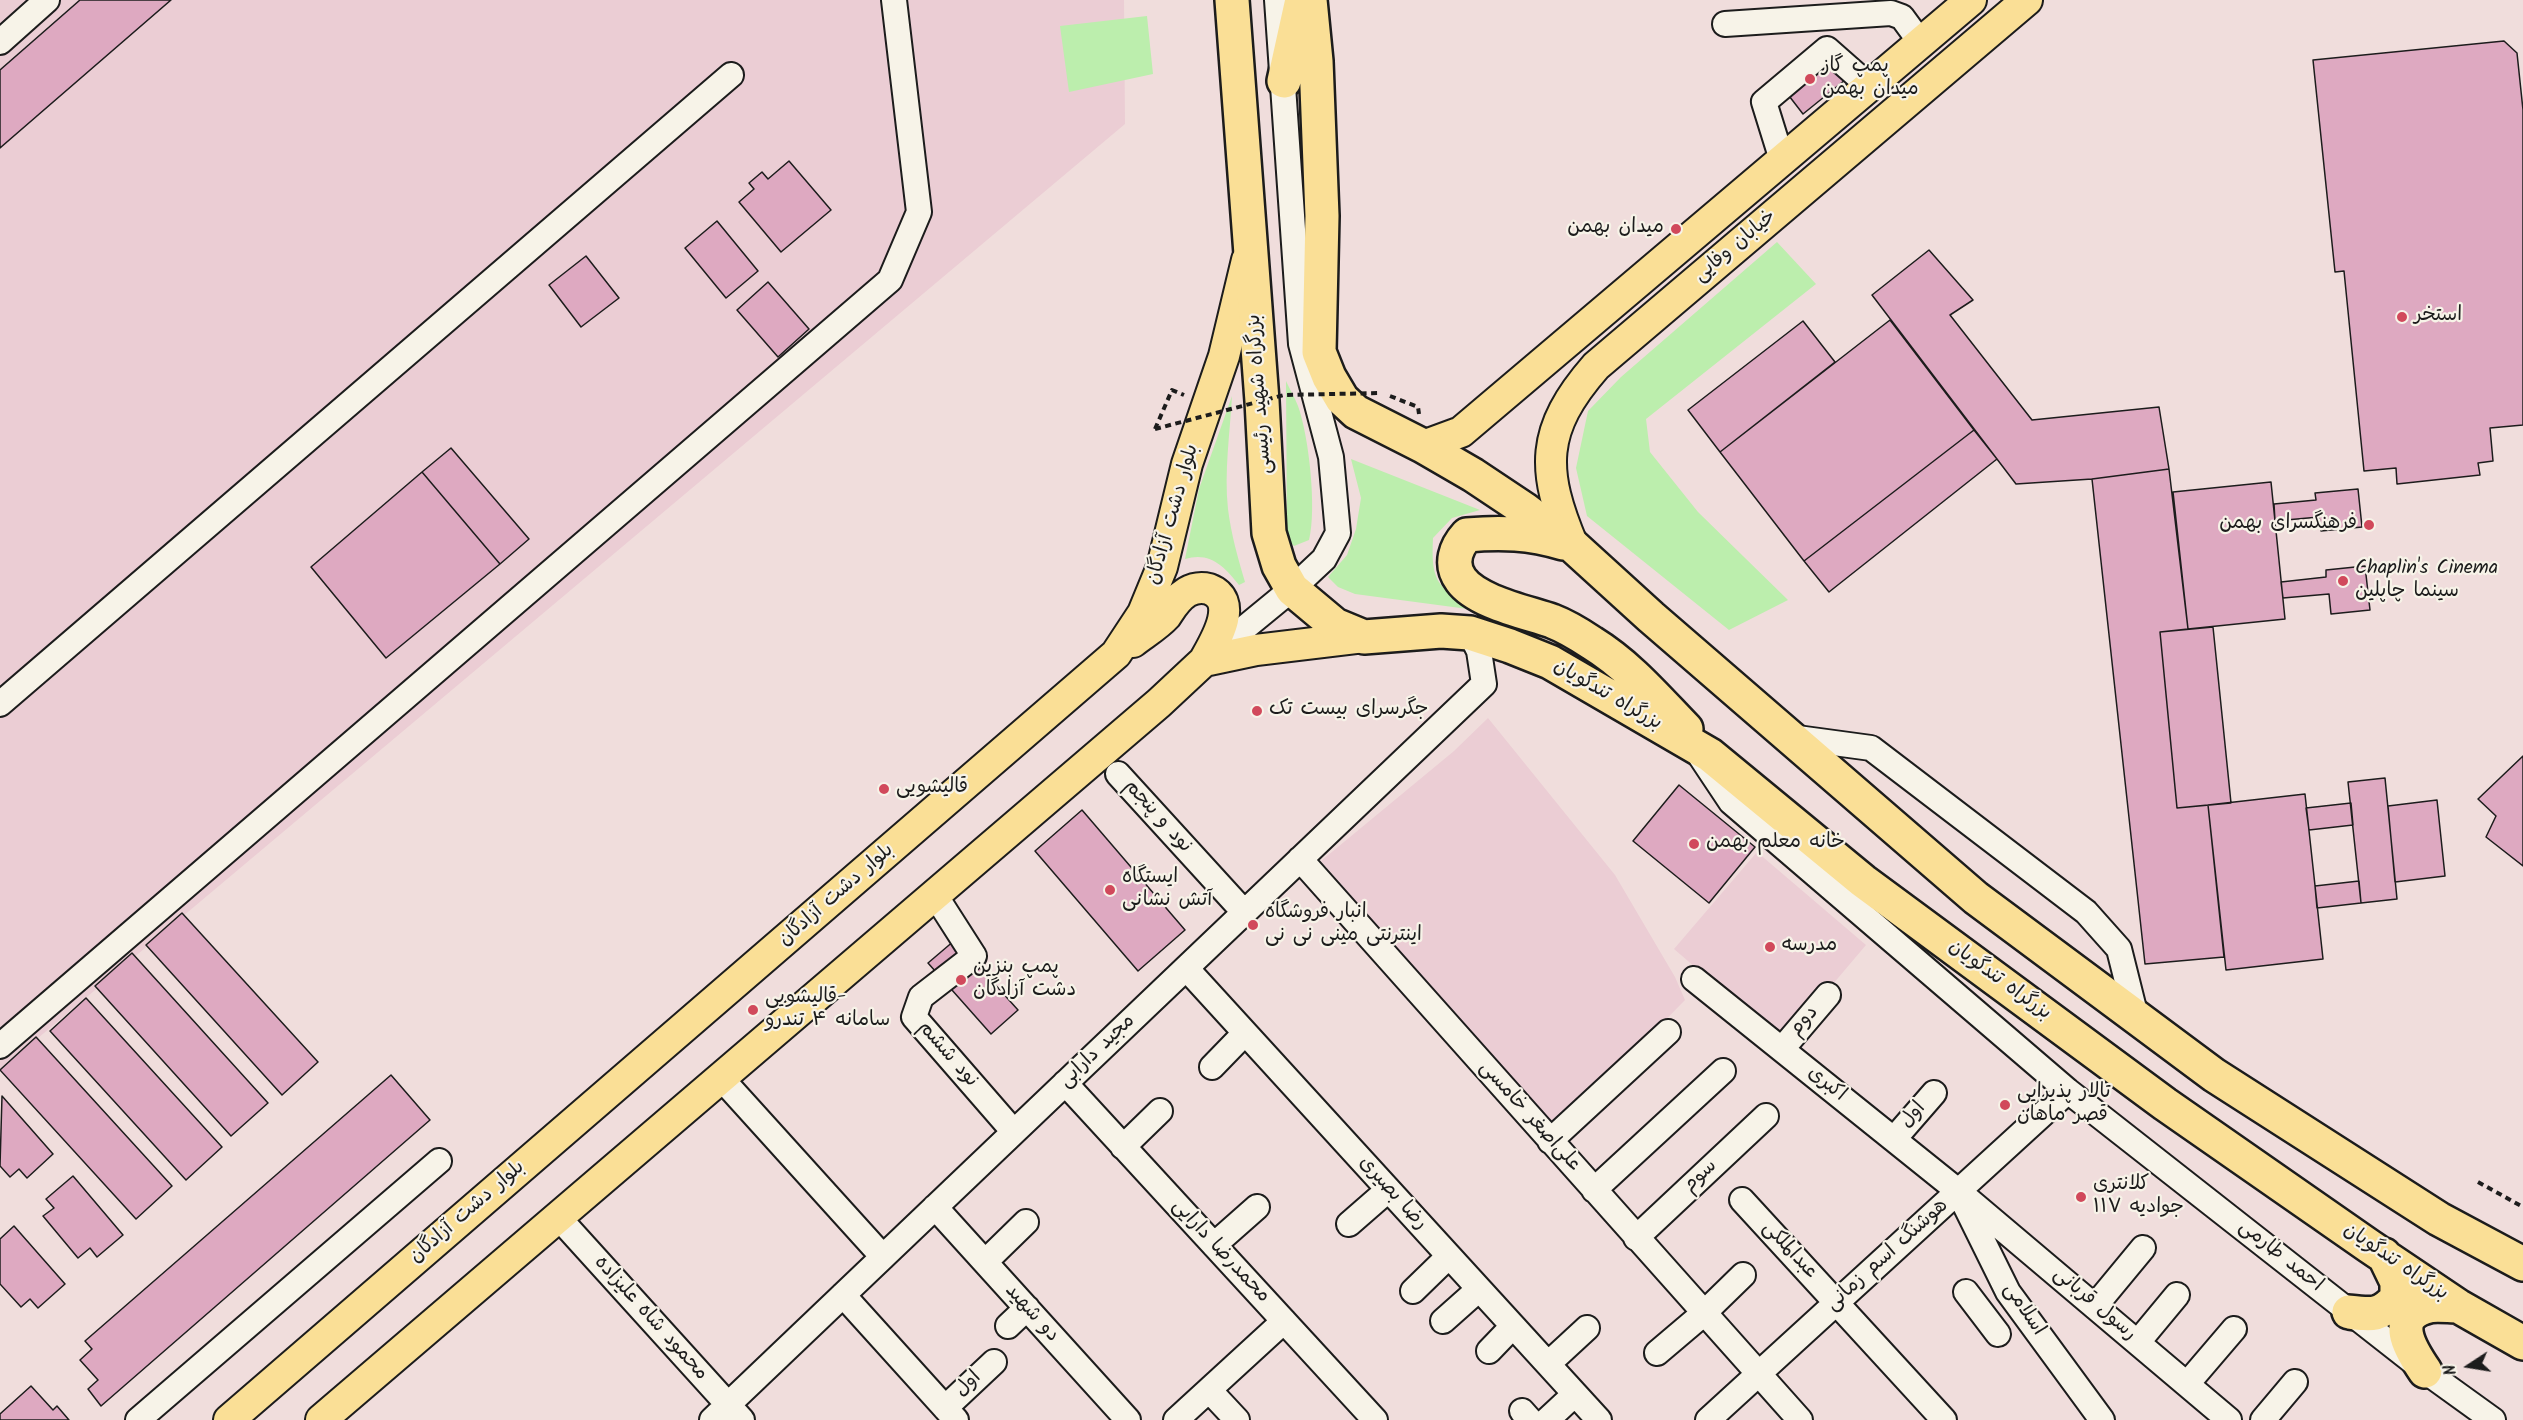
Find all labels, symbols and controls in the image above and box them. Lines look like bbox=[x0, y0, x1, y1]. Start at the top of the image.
place label: پمپ گاز میدان بهمن bbox=[1822, 56, 1919, 103]
marker: پمپ گاز میدان بهمن bbox=[1803, 72, 1817, 86]
street label: خیابان وفایی bbox=[1690, 206, 1782, 288]
place label: میدان بهمن bbox=[1567, 217, 1664, 241]
marker: میدان بهمن bbox=[1669, 222, 1683, 236]
place label: استخر bbox=[2414, 305, 2462, 329]
marker: استخر bbox=[2395, 310, 2409, 324]
street label: بزرگراه شهید رئیسی bbox=[1243, 313, 1279, 475]
street label: بلوار دشت آزادگان bbox=[1142, 442, 1206, 588]
place label: فرهنگسرای بهمن bbox=[2219, 513, 2357, 537]
marker: فرهنگسرای بهمن bbox=[2362, 518, 2376, 532]
place label: Chaplin's Cinema سینما چاپلین bbox=[2355, 558, 2498, 605]
marker: Chaplin's Cinema سینما چاپلین bbox=[2336, 574, 2350, 588]
street label: بزرگراه تندگویان bbox=[1548, 655, 1666, 737]
place label: جگرسرای بیست تک bbox=[1269, 699, 1428, 723]
marker: جگرسرای بیست تک bbox=[1250, 704, 1264, 718]
street label: نود و پنجم bbox=[1118, 775, 1196, 859]
place label: قالیشویی bbox=[896, 777, 968, 801]
marker: قالیشویی bbox=[877, 782, 891, 796]
place label: خانه معلم بهمن bbox=[1706, 832, 1845, 856]
marker: خانه معلم بهمن bbox=[1687, 837, 1701, 851]
street label: بلوار دشت آزادگان bbox=[774, 839, 900, 953]
place label: ایستگاه آتش نشانی bbox=[1122, 867, 1212, 914]
marker: ایستگاه آتش نشانی bbox=[1103, 883, 1117, 897]
place label: انبار فروشگاه اینترنتی مینی نی نی bbox=[1265, 902, 1422, 949]
marker: انبار فروشگاه اینترنتی مینی نی نی bbox=[1246, 918, 1260, 932]
place label: مدرسه bbox=[1782, 935, 1837, 959]
street label: بزرگراه تندگویان bbox=[1943, 936, 2055, 1026]
marker: مدرسه bbox=[1763, 940, 1777, 954]
place label: پمپ بنزین دشت آزادگان bbox=[973, 957, 1076, 1004]
marker: پمپ بنزین دشت آزادگان bbox=[954, 973, 968, 987]
place label: قالیشویی- سامانه ۴ تندرو bbox=[765, 987, 890, 1034]
street label: دوم bbox=[1785, 1002, 1825, 1042]
marker: قالیشویی- سامانه ۴ تندرو bbox=[746, 1003, 760, 1017]
street label: مجید دارابی bbox=[1055, 1010, 1141, 1094]
street label: نود ششم bbox=[912, 1017, 982, 1093]
street label: علی‌اصغر خامسی bbox=[1473, 1057, 1585, 1177]
street label: اکبری bbox=[1802, 1062, 1850, 1108]
place label: تالار پذیرایی قصر ماهان bbox=[2017, 1082, 2111, 1129]
street label: اول bbox=[1896, 1098, 1932, 1134]
marker: تالار پذیرایی قصر ماهان bbox=[1998, 1098, 2012, 1112]
street label: رضا بصیری bbox=[1353, 1152, 1431, 1236]
street label: سوم bbox=[1679, 1155, 1723, 1199]
street label: بلوار دشت آزادگان bbox=[405, 1156, 531, 1270]
place label: کلانتری ۱۱۷ جوادیه bbox=[2093, 1174, 2184, 1221]
marker: کلانتری ۱۱۷ جوادیه bbox=[2074, 1190, 2088, 1204]
street label: محمدرضا دارایی bbox=[1166, 1195, 1274, 1309]
street label: هوشنگ اسم زمانی bbox=[1822, 1195, 1954, 1317]
street label: احمد طارمی bbox=[2233, 1216, 2327, 1298]
street label: عبدالملکی bbox=[1756, 1217, 1822, 1285]
street label: بزرگراه تندگویان bbox=[2338, 1219, 2452, 1307]
street label: محمود شاه علیزاده bbox=[588, 1252, 712, 1386]
street label: رسول قربانی bbox=[2047, 1263, 2141, 1347]
street label: اسلامی bbox=[1997, 1279, 2049, 1341]
street label: دو شهید bbox=[999, 1280, 1063, 1348]
north arrow bbox=[2439, 1336, 2499, 1396]
text: N bbox=[2438, 1362, 2464, 1377]
street label: اول bbox=[951, 1367, 987, 1403]

